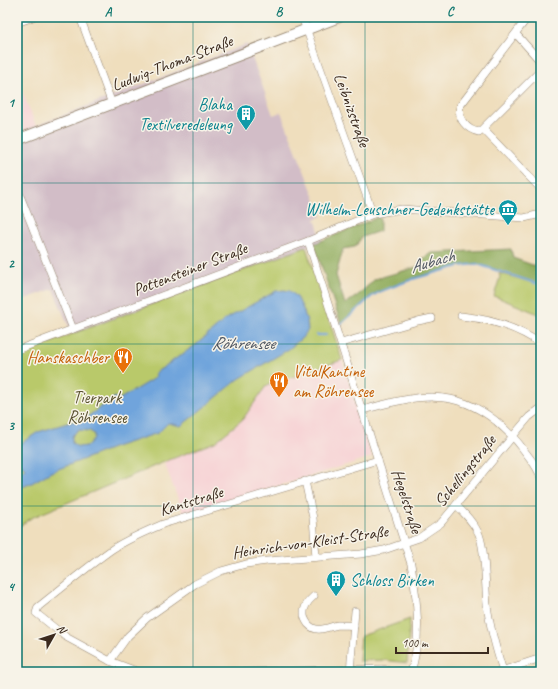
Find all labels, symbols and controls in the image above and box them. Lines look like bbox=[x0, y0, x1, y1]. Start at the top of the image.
text: A bbox=[105, 4, 113, 20]
text: B bbox=[276, 4, 284, 20]
text: C bbox=[447, 4, 455, 20]
street label: Ludwig-Thoma-Straße bbox=[109, 30, 237, 96]
street label: Leibnizstraße bbox=[329, 70, 376, 151]
place label: Blaha Textilveredeleung bbox=[139, 94, 233, 135]
text: 1 bbox=[8, 95, 16, 111]
building icon: Blaha Textilveredeleung bbox=[235, 103, 257, 131]
museum icon: Wilhelm-Leuschner-Gedenkstätte bbox=[497, 198, 519, 226]
place label: Wilhelm-Leuschner-Gedenkstätte bbox=[305, 199, 495, 220]
street label: Pottensteiner Straße bbox=[130, 237, 251, 300]
water label: Aubach bbox=[407, 244, 458, 278]
text: 2 bbox=[8, 256, 15, 272]
water label: Röhrensee bbox=[212, 332, 277, 354]
restaurant icon: Hanskaschber bbox=[112, 346, 134, 374]
place label: Hanskaschber bbox=[27, 347, 111, 368]
place label: VitalKantine am Röhrensee bbox=[293, 361, 375, 402]
restaurant icon: VitalKantine am Röhrensee bbox=[268, 370, 290, 398]
park label: Tierpark Röhrensee bbox=[67, 387, 128, 428]
text: 3 bbox=[8, 418, 15, 434]
street label: Schellingstraße bbox=[430, 430, 501, 511]
street label: Hegelstraße bbox=[387, 466, 428, 537]
street label: Kantstraße bbox=[157, 481, 227, 521]
street label: Heinrich-von-Kleist-Straße bbox=[231, 520, 391, 563]
building icon: Schloss Birken bbox=[325, 569, 347, 597]
place label: Schloss Birken bbox=[350, 570, 434, 591]
text: 4 bbox=[8, 579, 16, 595]
north arrow bbox=[34, 615, 74, 655]
text: N bbox=[54, 622, 71, 637]
scale bar bbox=[396, 629, 488, 655]
text: 100 m bbox=[402, 635, 429, 651]

